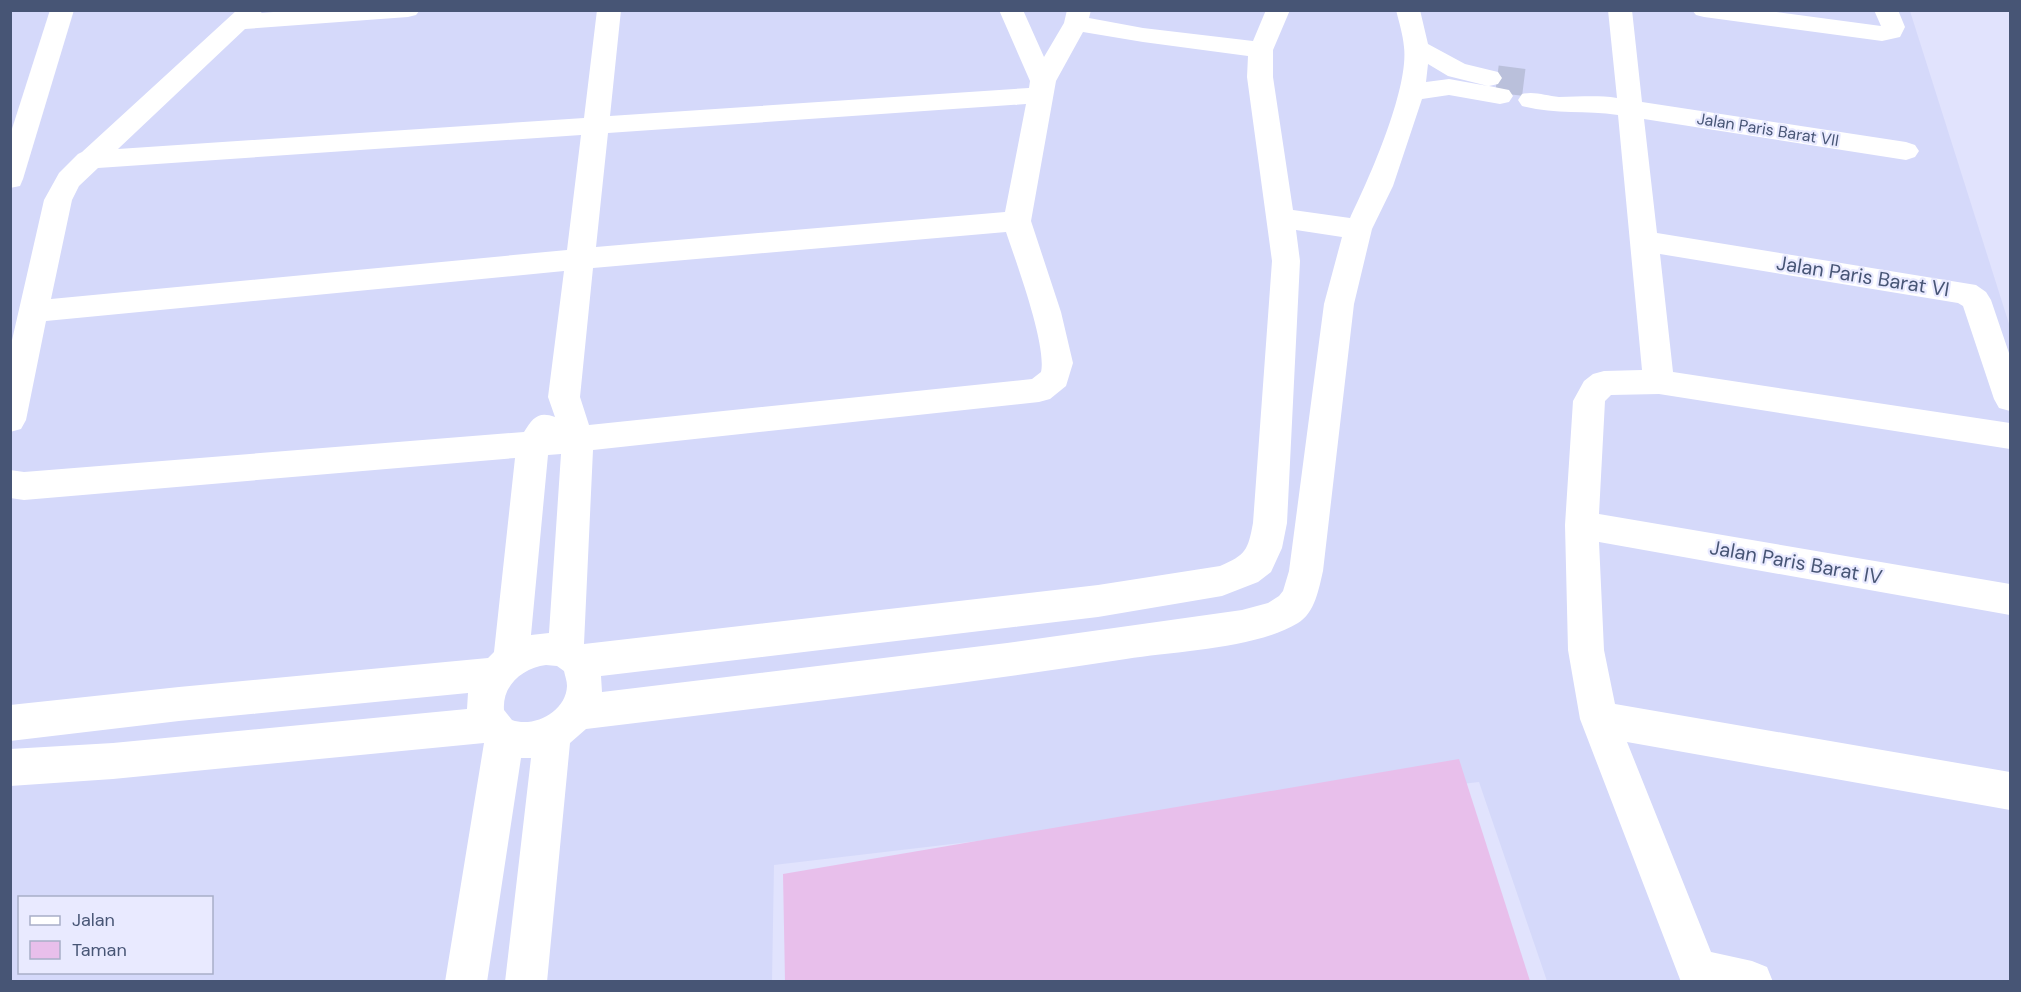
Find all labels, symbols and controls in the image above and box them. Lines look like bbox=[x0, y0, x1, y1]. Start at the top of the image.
street label: Jalan Paris Barat VII bbox=[1695, 108, 1840, 151]
street label: Jalan Paris Barat VI bbox=[1775, 249, 1951, 303]
street label: Jalan Paris Barat IV bbox=[1708, 534, 1884, 590]
legend bbox=[18, 896, 213, 974]
text: Jalan bbox=[72, 908, 115, 932]
text: Taman bbox=[72, 938, 127, 962]

